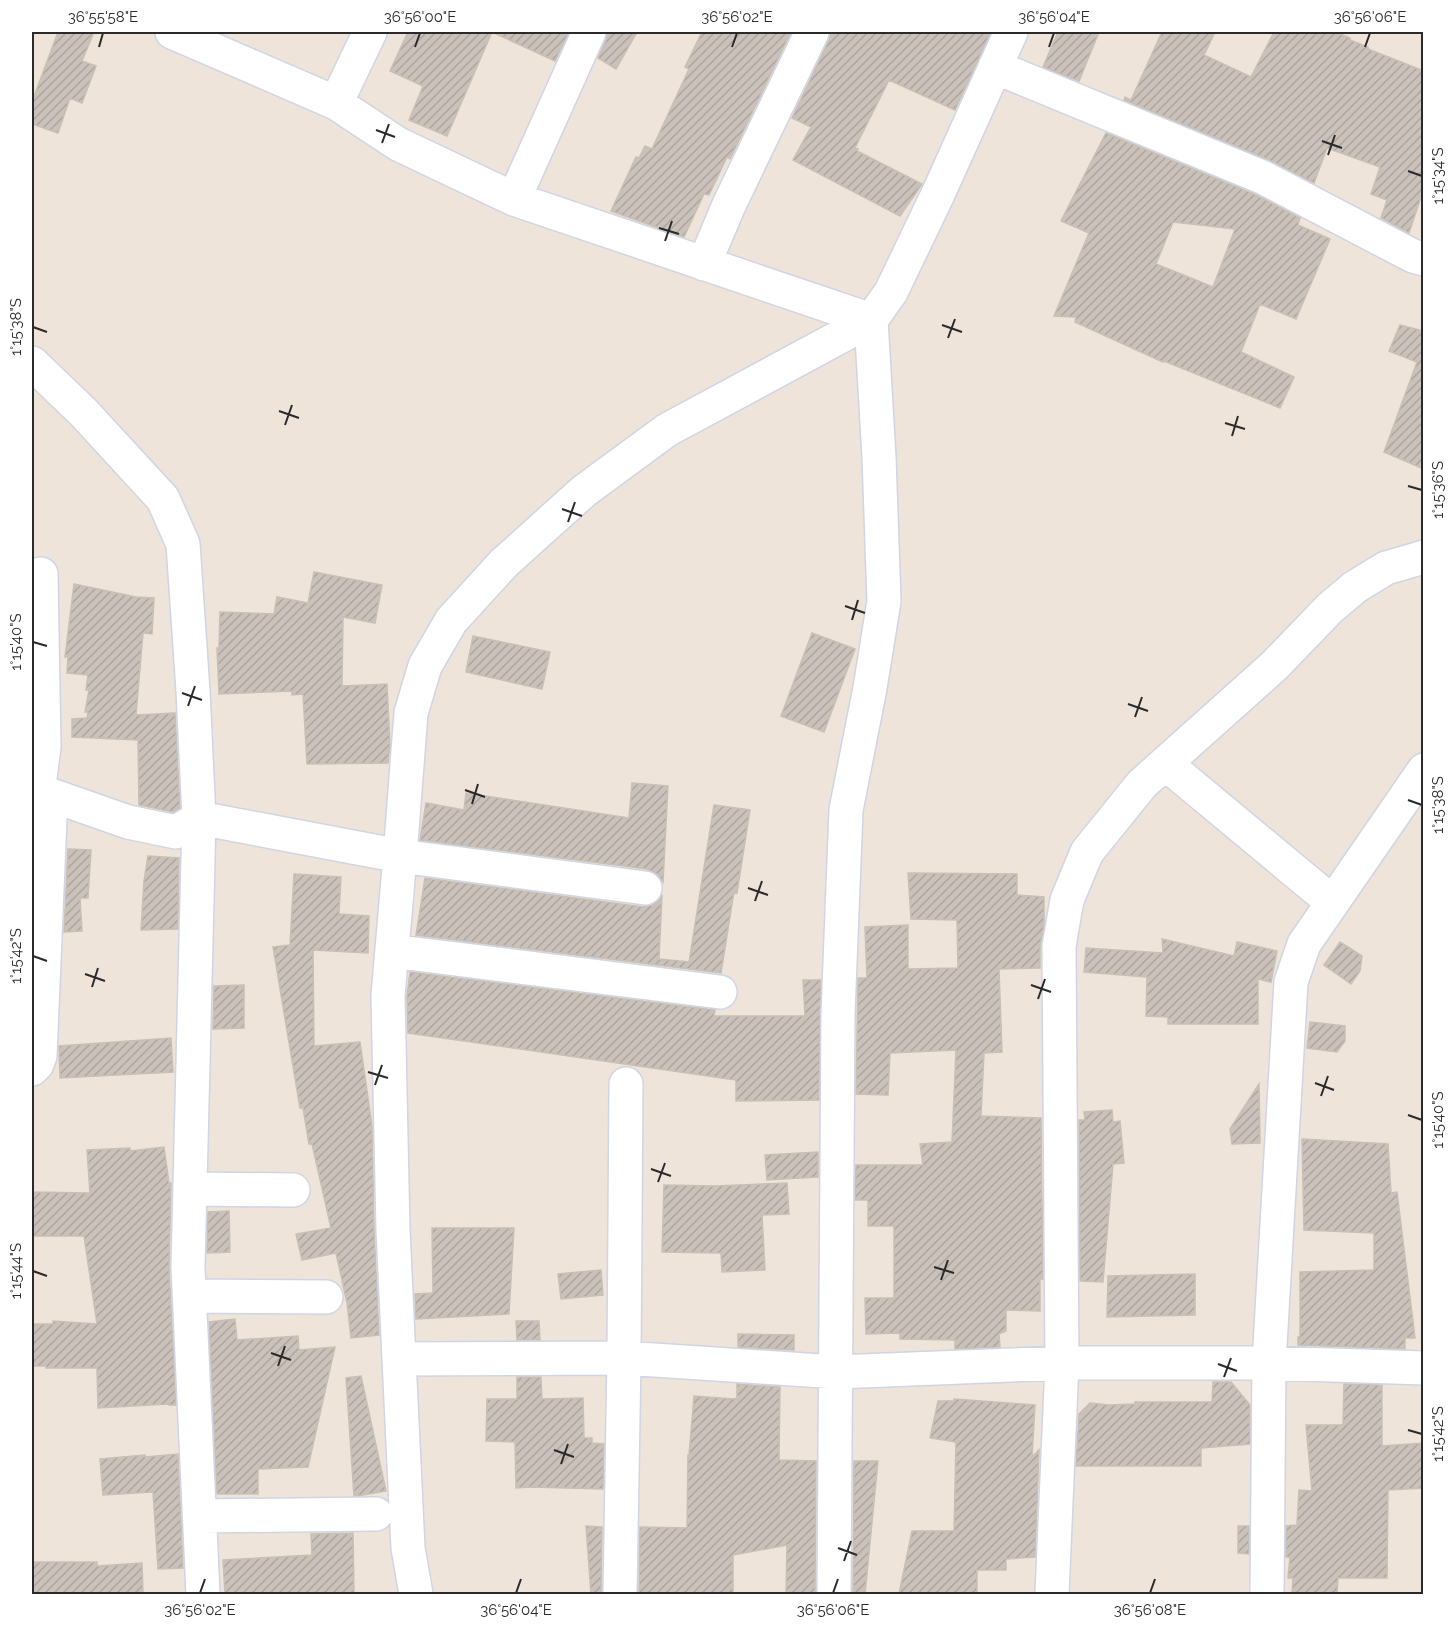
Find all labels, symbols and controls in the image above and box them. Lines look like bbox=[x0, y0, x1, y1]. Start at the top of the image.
text: 36°55'58"E bbox=[68, 8, 138, 26]
text: 36°56'00"E bbox=[384, 8, 456, 26]
text: 36°56'02"E bbox=[701, 8, 773, 26]
text: 36°56'04"E bbox=[1018, 8, 1090, 26]
text: 36°56'06"E bbox=[1334, 8, 1406, 26]
text: 1°15'34"S bbox=[1429, 147, 1447, 205]
text: 1°15'38"S bbox=[7, 298, 25, 356]
text: 1°15'36"S bbox=[1429, 461, 1447, 519]
text: 1°15'40"S bbox=[7, 613, 25, 671]
text: 1°15'38"S bbox=[1429, 776, 1447, 834]
text: 1°15'42"S bbox=[7, 928, 25, 984]
text: 1°15'40"S bbox=[1429, 1091, 1447, 1149]
text: 1°15'44"S bbox=[7, 1243, 25, 1299]
text: 1°15'42"S bbox=[1429, 1406, 1447, 1462]
text: 36°56'02"E bbox=[164, 1601, 236, 1619]
text: 36°56'04"E bbox=[480, 1601, 552, 1619]
text: 36°56'06"E bbox=[797, 1601, 869, 1619]
text: 36°56'08"E bbox=[1114, 1601, 1186, 1619]

